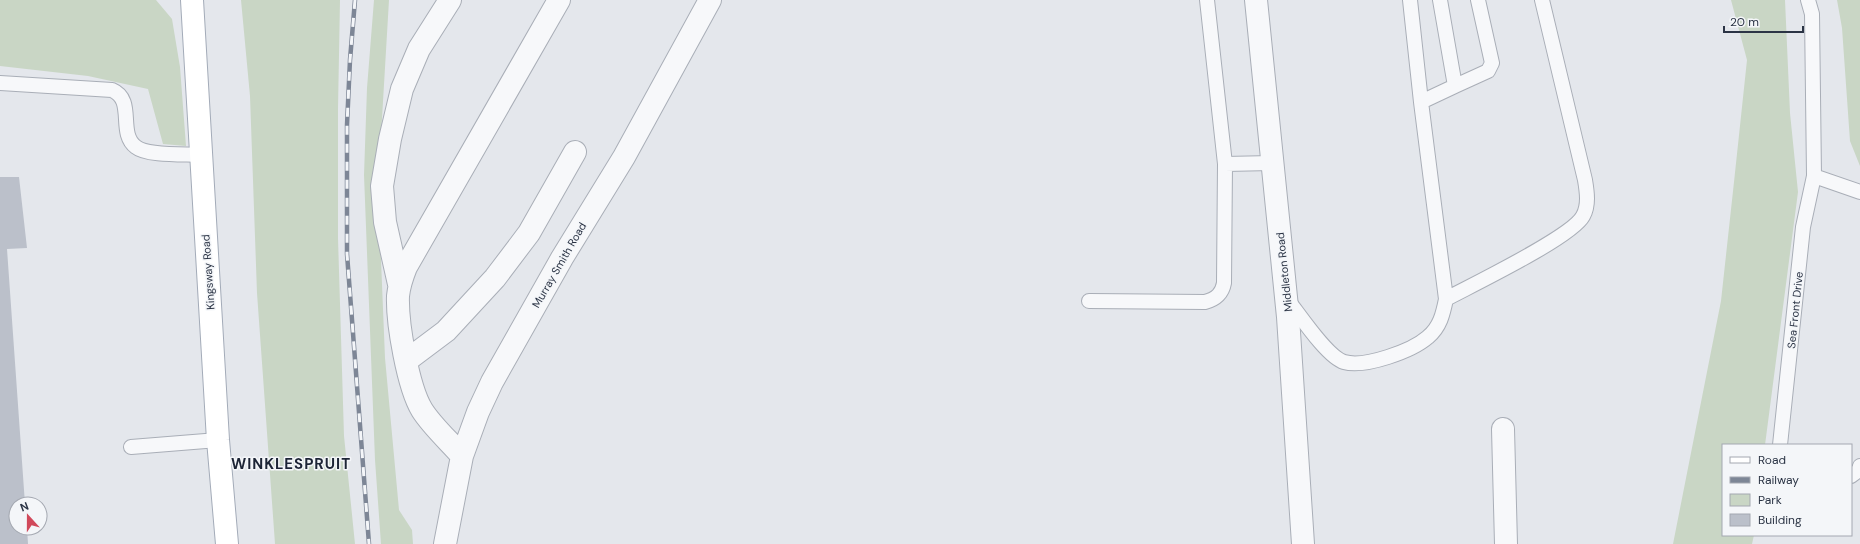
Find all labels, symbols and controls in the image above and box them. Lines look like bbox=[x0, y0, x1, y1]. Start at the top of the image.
scale bar bbox=[1724, 8, 1803, 34]
text: 20 m bbox=[1730, 14, 1759, 30]
street label: Murray Smith Road bbox=[529, 220, 589, 310]
street label: Middleton Road bbox=[1273, 232, 1295, 312]
street label: Kingsway Road bbox=[198, 234, 218, 310]
street label: Sea Front Drive bbox=[1784, 271, 1806, 349]
legend bbox=[1722, 444, 1852, 536]
text: Road bbox=[1758, 452, 1786, 468]
district label: WINKLESPRUIT bbox=[231, 454, 351, 474]
text: Railway bbox=[1758, 472, 1799, 488]
text: Park bbox=[1758, 492, 1782, 508]
north arrow bbox=[8, 496, 48, 536]
text: N bbox=[18, 499, 31, 515]
text: Building bbox=[1758, 512, 1802, 528]

